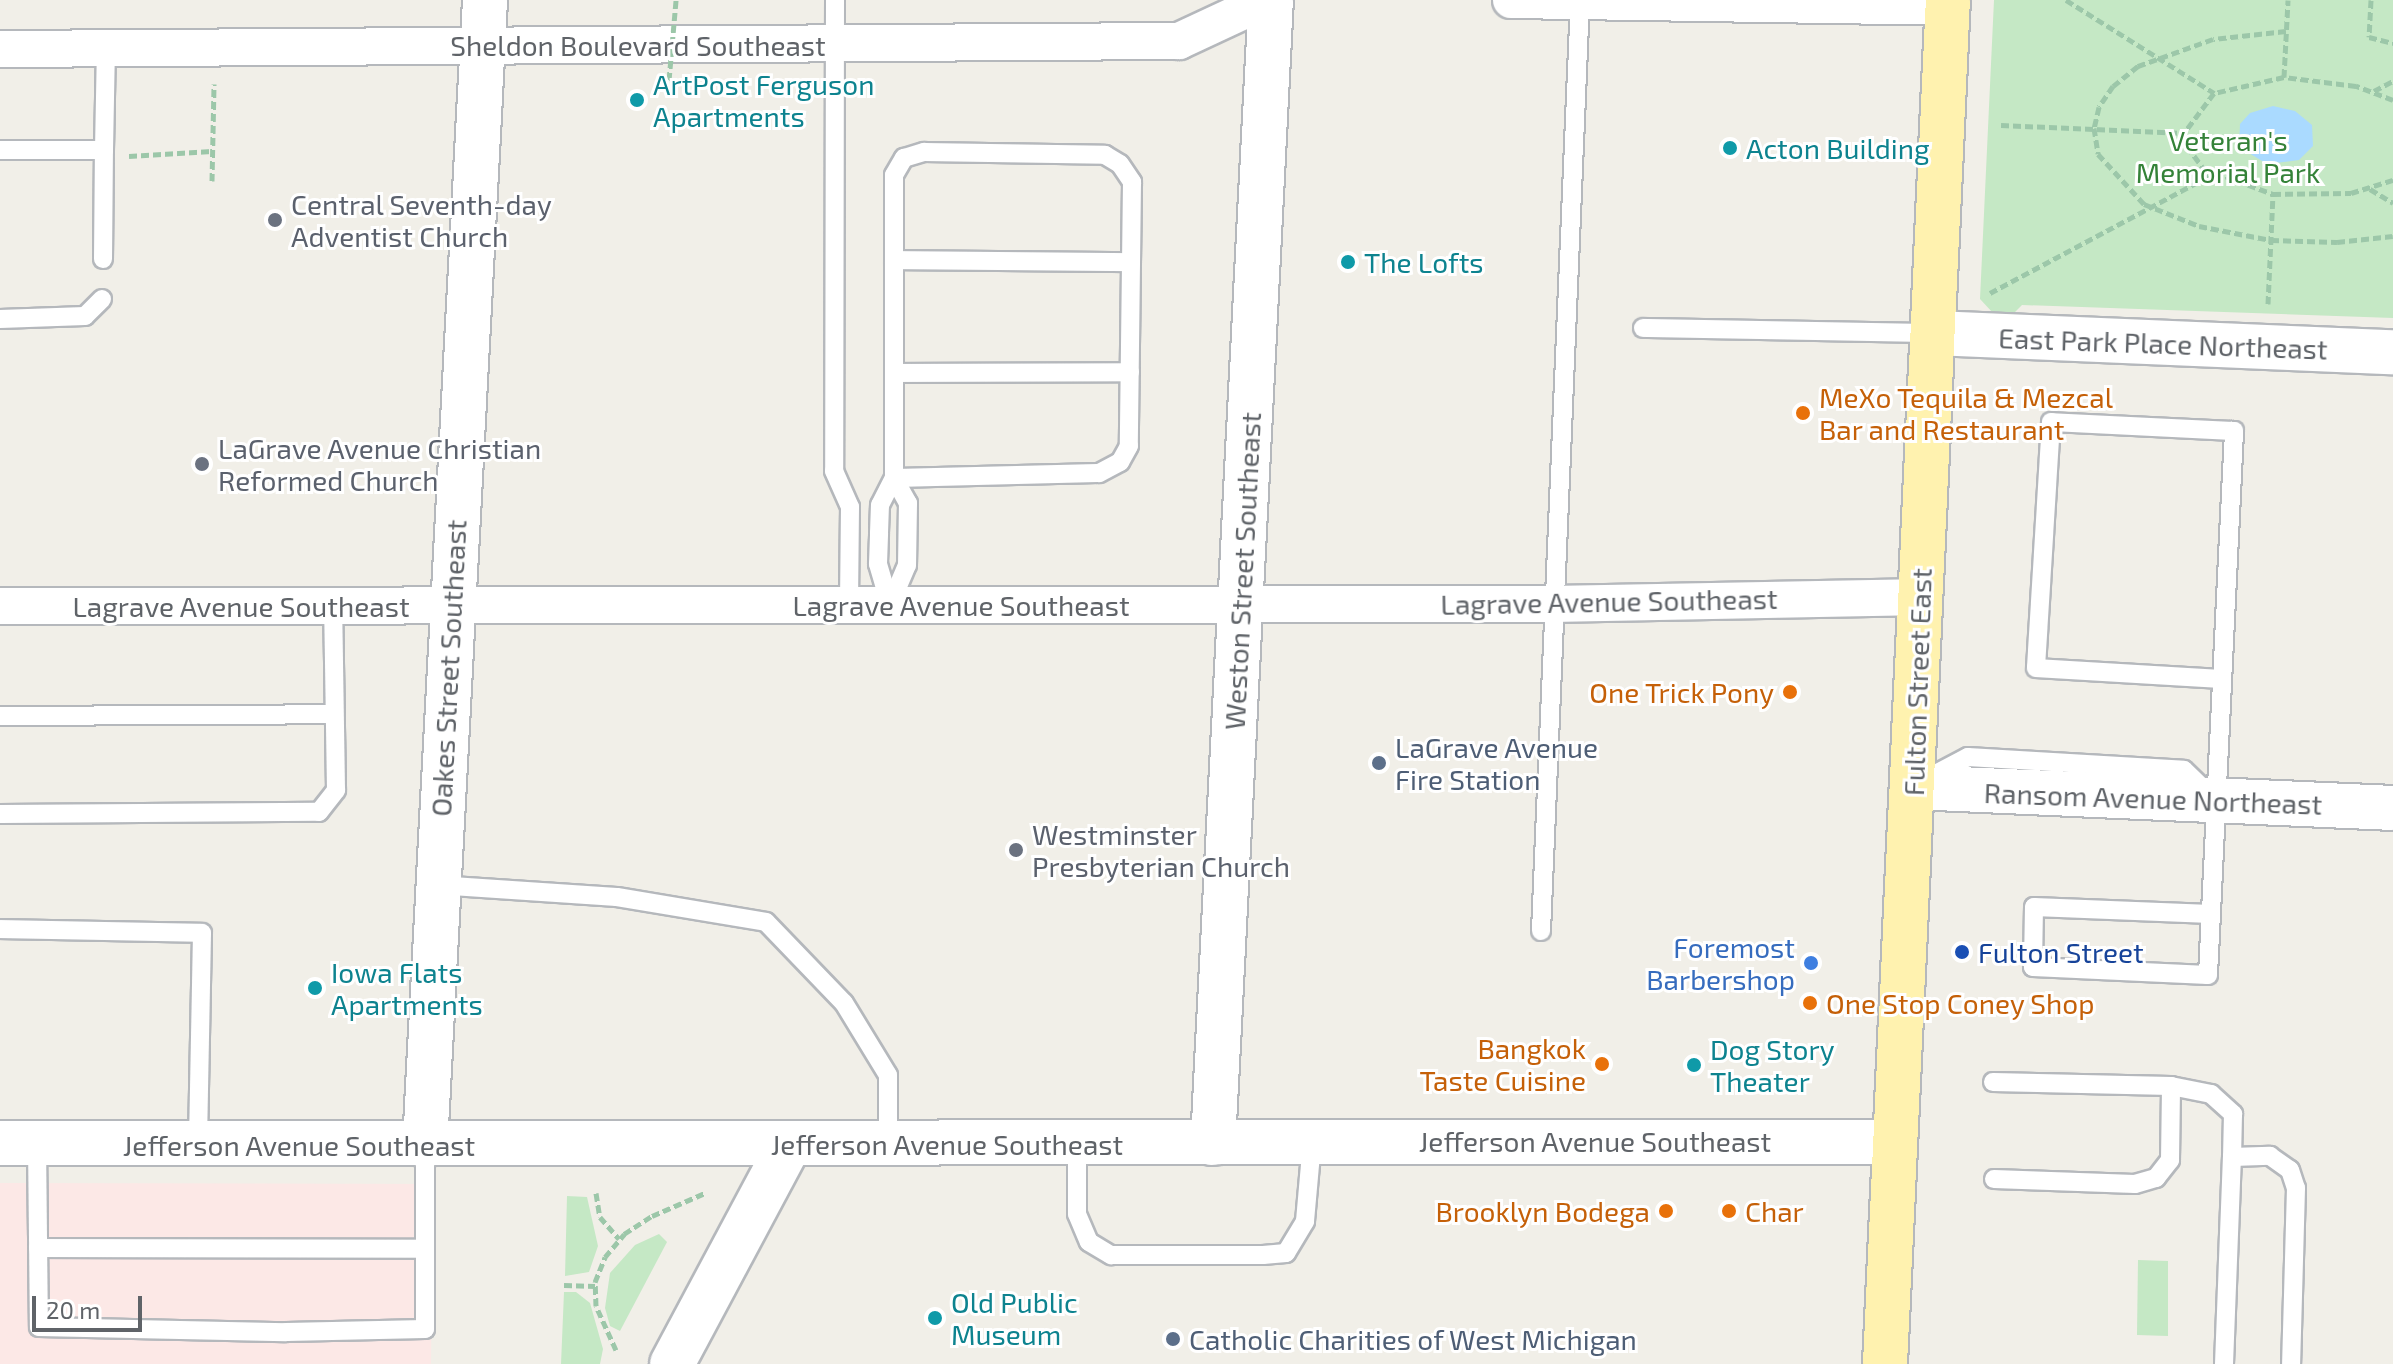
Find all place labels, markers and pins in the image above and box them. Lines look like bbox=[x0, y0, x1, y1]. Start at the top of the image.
place label: ArtPost Ferguson Apartments bbox=[653, 67, 874, 133]
marker: ArtPost Ferguson Apartments bbox=[628, 91, 646, 109]
place label: Acton Building bbox=[1746, 131, 1930, 165]
marker: Acton Building bbox=[1721, 139, 1739, 157]
place label: Central Seventh-day Adventist Church bbox=[291, 187, 552, 253]
marker: Central Seventh-day Adventist Church bbox=[266, 211, 284, 229]
place label: The Lofts bbox=[1364, 245, 1484, 279]
marker: The Lofts bbox=[1339, 253, 1357, 271]
place label: MeXo Tequila & Mezcal Bar and Restaurant bbox=[1819, 380, 2114, 446]
marker: MeXo Tequila & Mezcal Bar and Restaurant bbox=[1794, 404, 1812, 422]
place label: LaGrave Avenue Christian Reformed Church bbox=[218, 431, 542, 497]
marker: LaGrave Avenue Christian Reformed Church bbox=[193, 455, 211, 473]
place label: One Trick Pony bbox=[1588, 675, 1774, 709]
marker: One Trick Pony bbox=[1781, 683, 1799, 701]
place label: LaGrave Avenue Fire Station bbox=[1395, 730, 1599, 796]
marker: LaGrave Avenue Fire Station bbox=[1370, 754, 1388, 772]
place label: Westminster Presbyterian Church bbox=[1032, 817, 1290, 883]
marker: Westminster Presbyterian Church bbox=[1007, 841, 1025, 859]
place label: Foremost Barbershop bbox=[1646, 930, 1795, 996]
place label: Fulton Street bbox=[1978, 935, 2144, 969]
marker: Fulton Street bbox=[1953, 943, 1971, 961]
marker: Foremost Barbershop bbox=[1802, 954, 1820, 972]
place label: Iowa Flats Apartments bbox=[331, 955, 483, 1021]
marker: Iowa Flats Apartments bbox=[306, 979, 324, 997]
place label: One Stop Coney Shop bbox=[1826, 986, 2095, 1020]
marker: One Stop Coney Shop bbox=[1801, 994, 1819, 1012]
place label: Bangkok Taste Cuisine bbox=[1419, 1031, 1586, 1097]
place label: Dog Story Theater bbox=[1710, 1032, 1835, 1098]
marker: Bangkok Taste Cuisine bbox=[1593, 1055, 1611, 1073]
marker: Dog Story Theater bbox=[1685, 1056, 1703, 1074]
place label: Brooklyn Bodega bbox=[1435, 1194, 1650, 1228]
place label: Char bbox=[1745, 1194, 1804, 1228]
marker: Brooklyn Bodega bbox=[1657, 1202, 1675, 1220]
marker: Char bbox=[1720, 1202, 1738, 1220]
place label: Old Public Museum bbox=[951, 1285, 1078, 1351]
marker: Old Public Museum bbox=[926, 1309, 944, 1327]
place label: Catholic Charities of West Michigan bbox=[1189, 1322, 1638, 1356]
marker: Catholic Charities of West Michigan bbox=[1164, 1330, 1182, 1348]

